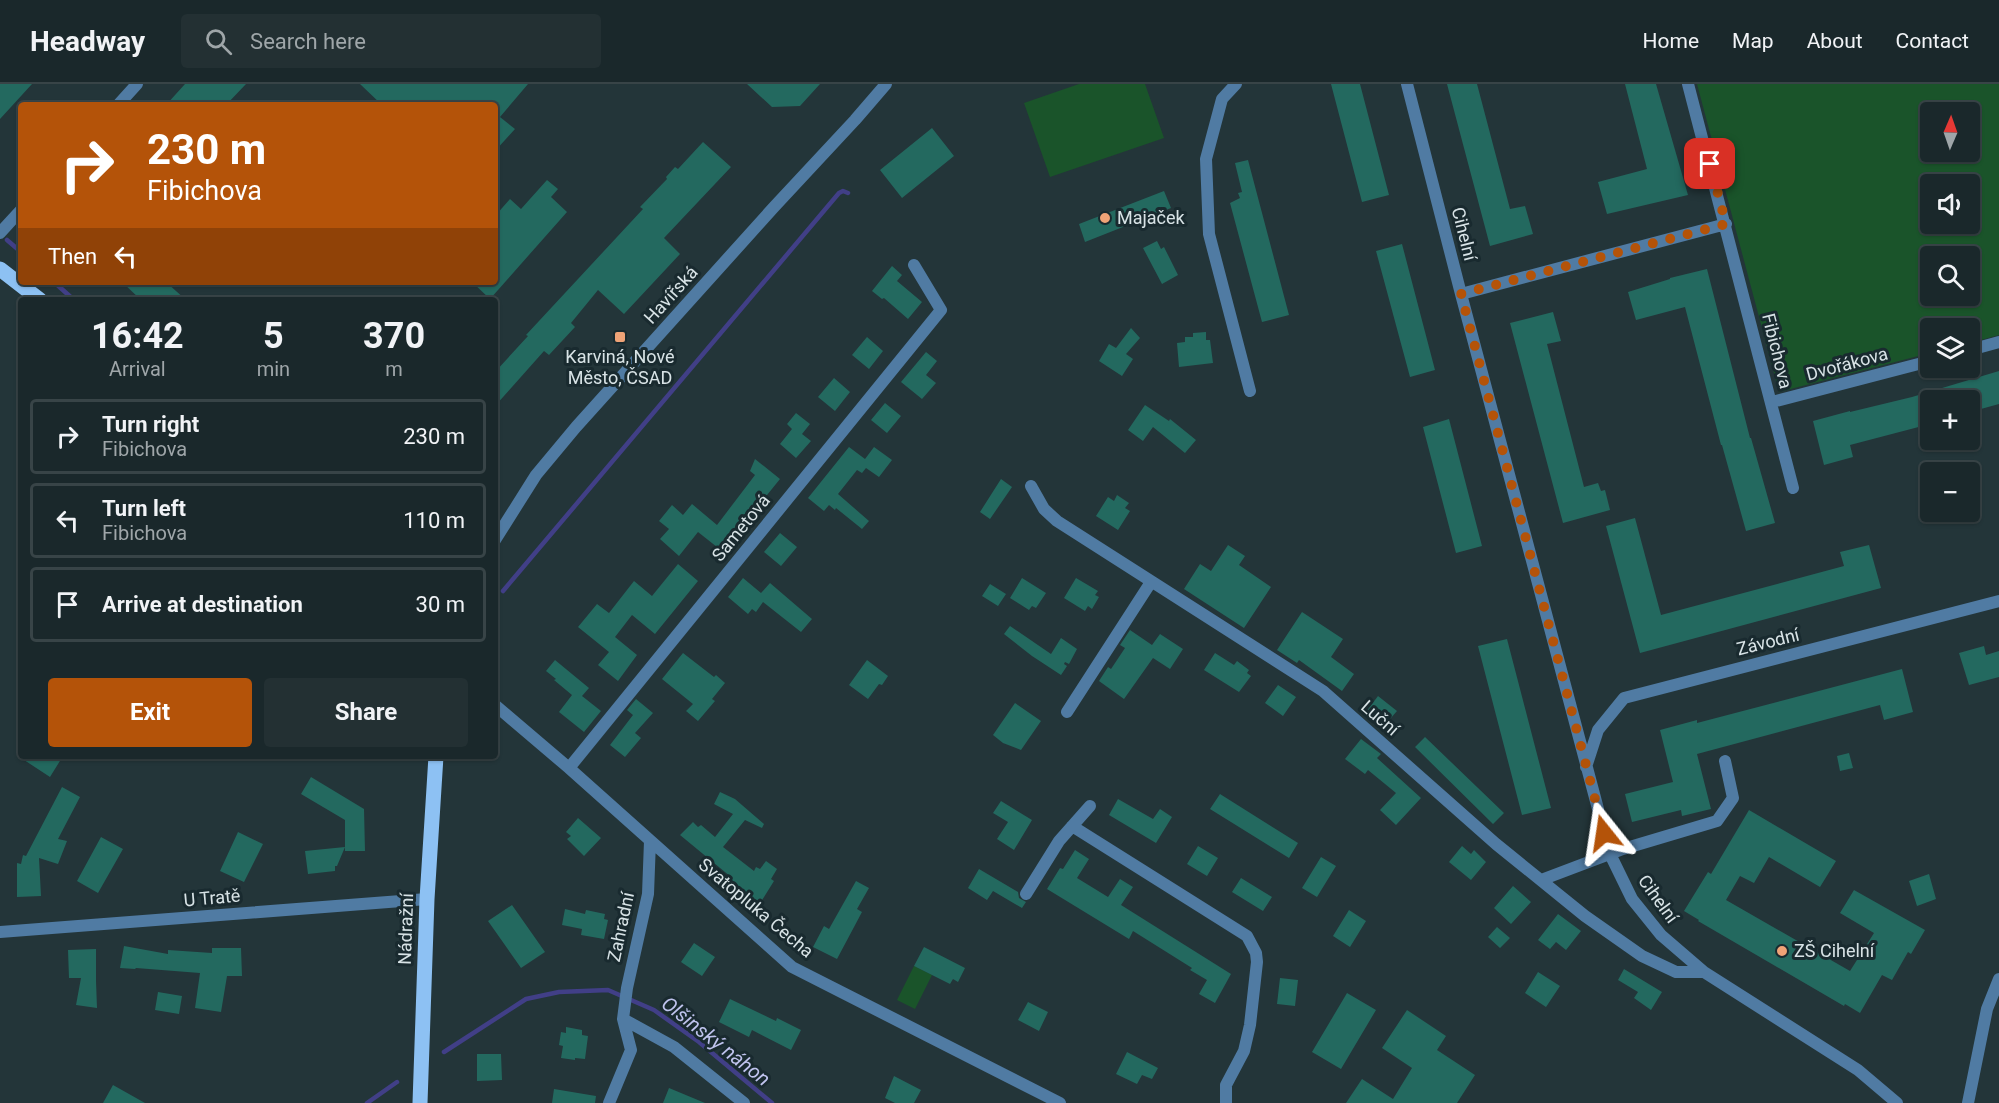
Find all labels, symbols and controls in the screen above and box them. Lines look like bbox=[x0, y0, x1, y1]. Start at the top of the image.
search box bbox=[181, 14, 601, 68]
text: Headway bbox=[30, 25, 145, 58]
icon: search bbox=[202, 25, 235, 58]
text: Search here bbox=[250, 29, 366, 54]
text: Home bbox=[1643, 29, 1699, 53]
text: Map bbox=[1732, 29, 1774, 53]
text: About bbox=[1807, 29, 1863, 53]
text: Contact bbox=[1896, 29, 1969, 53]
north arrow bbox=[1920, 102, 1980, 162]
map controls bbox=[1920, 102, 1980, 522]
text: 230 m bbox=[147, 125, 266, 174]
icon: right bbox=[48, 126, 126, 204]
pin bbox=[1684, 138, 1735, 189]
icon: arrive bbox=[1693, 147, 1726, 180]
button: sound bbox=[1920, 174, 1980, 234]
text: Fibichova bbox=[147, 175, 262, 207]
street label: Cihelní bbox=[1448, 205, 1481, 263]
place label: Majaček bbox=[1117, 207, 1186, 228]
marker: Majaček bbox=[1098, 211, 1112, 225]
icon: left bbox=[109, 240, 142, 273]
text: Then bbox=[48, 244, 97, 269]
button: search bbox=[1920, 246, 1980, 306]
street label: Havířská bbox=[639, 262, 702, 328]
street label: Fibichova bbox=[1758, 311, 1797, 391]
text: 16:42 bbox=[91, 315, 184, 357]
text: 5 bbox=[263, 315, 284, 357]
text: 370 bbox=[363, 315, 425, 357]
button: layers bbox=[1920, 318, 1980, 378]
marker: Karviná, Nové Město, ČSAD bbox=[613, 330, 627, 344]
street label: Dvořákova bbox=[1804, 343, 1890, 385]
place label: Karviná, Nové Město, ČSAD bbox=[565, 346, 675, 388]
text: Arrival bbox=[109, 357, 166, 381]
text: min bbox=[257, 357, 290, 381]
text: m bbox=[385, 357, 403, 381]
button: + bbox=[1920, 390, 1980, 450]
text: Turn right bbox=[102, 412, 199, 437]
icon: right bbox=[51, 420, 84, 453]
text: 230 m bbox=[403, 424, 465, 449]
text: Fibichova bbox=[102, 437, 187, 461]
button: − bbox=[1920, 462, 1980, 522]
street label: Sametová bbox=[707, 490, 774, 565]
text: Turn left bbox=[102, 496, 186, 521]
icon: left bbox=[51, 504, 84, 537]
text: 110 m bbox=[403, 508, 465, 533]
text: Fibichova bbox=[102, 521, 187, 545]
icon: arrive bbox=[51, 588, 84, 621]
text: Arrive at destination bbox=[102, 592, 303, 617]
text: 30 m bbox=[416, 592, 465, 617]
street label: Závodní bbox=[1734, 623, 1802, 659]
button: Exit bbox=[48, 678, 252, 747]
button: Share bbox=[264, 678, 468, 747]
street label: Luční bbox=[1357, 696, 1404, 740]
position arrow bbox=[1572, 801, 1636, 865]
street label: Svatopluka Čecha bbox=[695, 854, 818, 962]
street label: Cihelní bbox=[1634, 871, 1683, 927]
street label: U Tratě bbox=[183, 885, 241, 910]
street label: Zahradní bbox=[603, 890, 638, 964]
street label: Nádražní bbox=[394, 892, 417, 965]
place label: ZŠ Cihelní bbox=[1794, 940, 1875, 961]
marker: ZŠ Cihelní bbox=[1775, 944, 1789, 958]
water label: Olšinský náhon bbox=[657, 991, 775, 1091]

